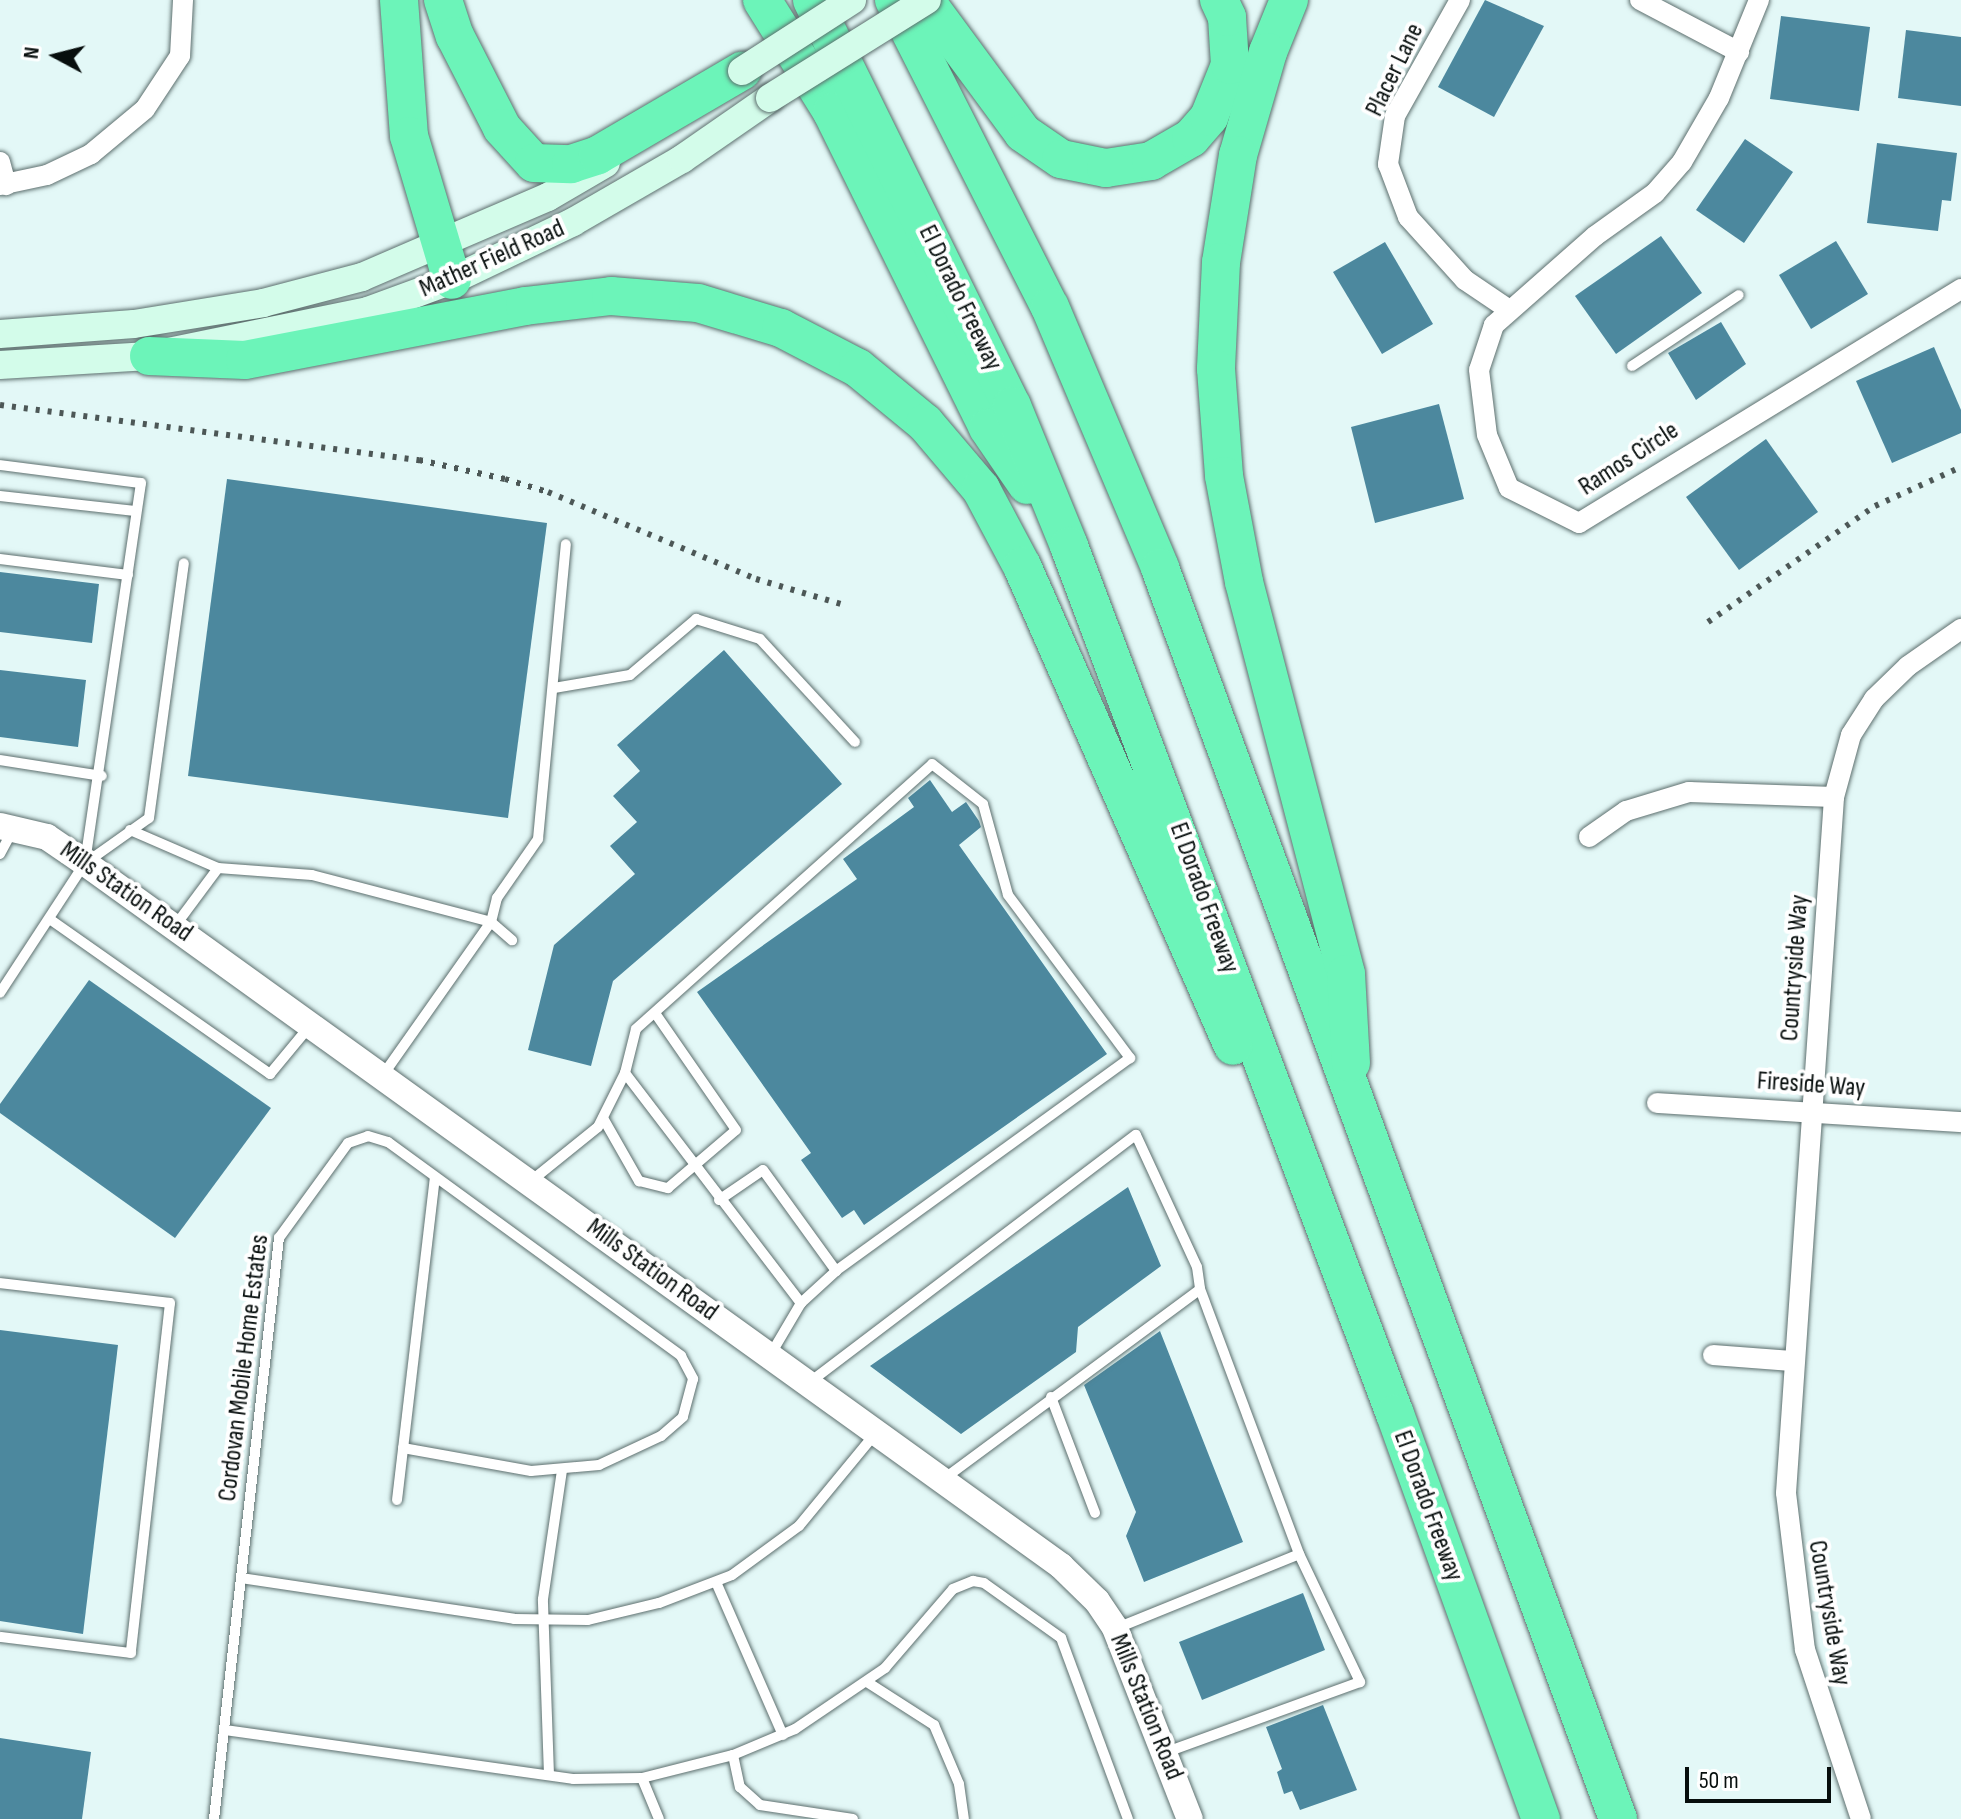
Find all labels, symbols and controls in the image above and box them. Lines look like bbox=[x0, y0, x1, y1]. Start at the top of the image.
north arrow bbox=[16, 16, 96, 96]
street label: Placer Lane bbox=[1359, 19, 1431, 121]
text: N bbox=[18, 46, 46, 60]
street label: Mather Field Road bbox=[415, 213, 569, 305]
street label: El Dorado Freeway bbox=[911, 220, 1009, 376]
street label: Ramos Circle bbox=[1573, 415, 1685, 503]
street label: El Dorado Freeway bbox=[1162, 818, 1246, 978]
street label: Mills Station Road bbox=[54, 835, 198, 949]
street label: Countryside Way bbox=[1774, 894, 1816, 1042]
street label: Fireside Way bbox=[1756, 1066, 1866, 1104]
street label: Mills Station Road bbox=[580, 1212, 724, 1328]
street label: Cordovan Mobile Home Estates bbox=[212, 1233, 276, 1503]
street label: El Dorado Freeway bbox=[1386, 1426, 1470, 1586]
street label: Countryside Way bbox=[1801, 1538, 1857, 1688]
street label: Mills Station Road bbox=[1103, 1630, 1189, 1784]
scale bar bbox=[1689, 1751, 1835, 1801]
text: 50 m bbox=[1699, 1766, 1739, 1795]

